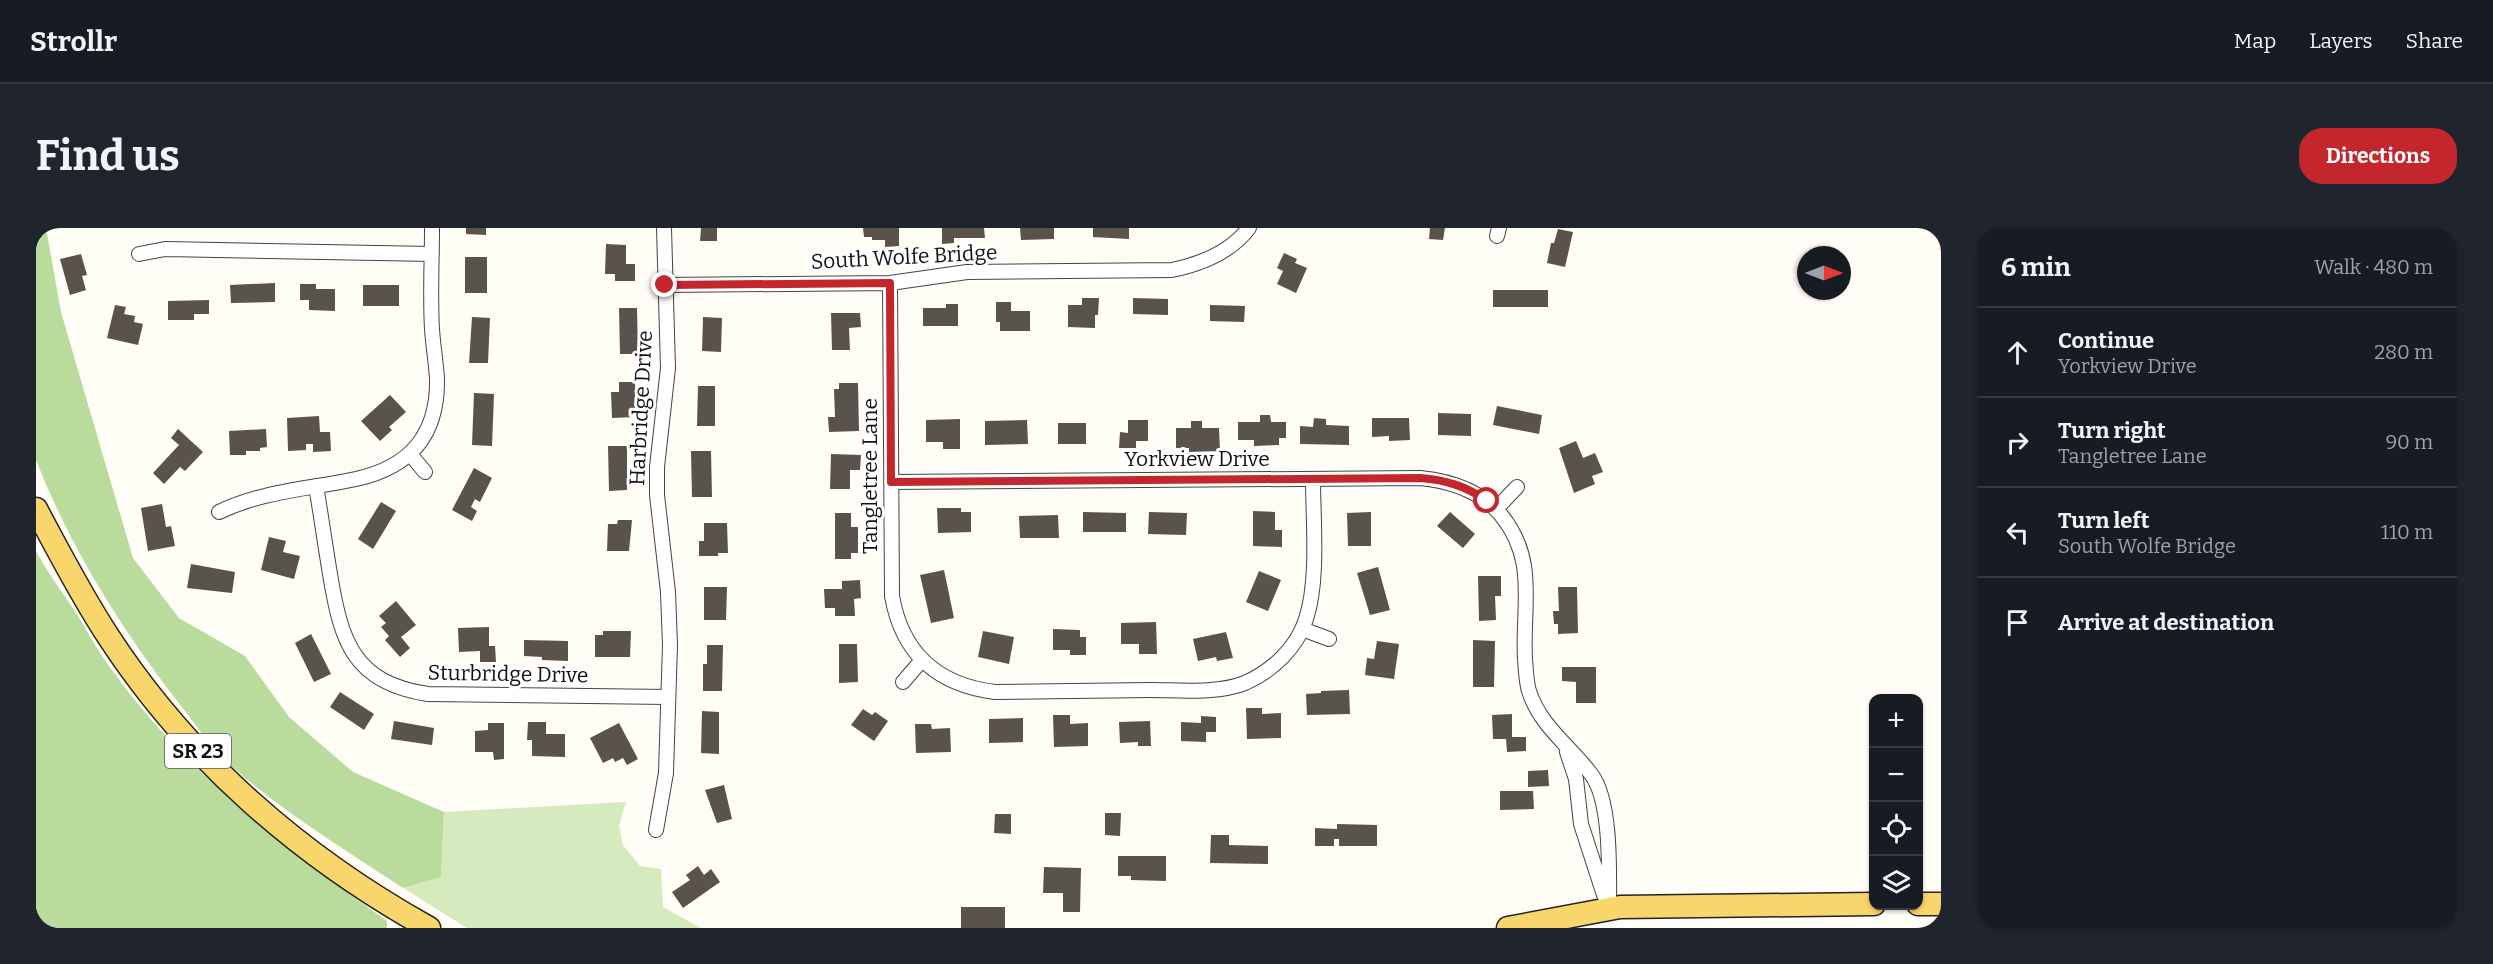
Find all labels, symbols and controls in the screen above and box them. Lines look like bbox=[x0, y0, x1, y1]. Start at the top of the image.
text: Strollr bbox=[30, 25, 117, 58]
text: Map bbox=[2234, 28, 2276, 54]
text: Layers bbox=[2309, 28, 2373, 54]
text: Share bbox=[2406, 28, 2463, 54]
button: Directions bbox=[2299, 128, 2457, 184]
text: Find us bbox=[36, 131, 180, 181]
street label: South Wolfe Bridge bbox=[810, 239, 998, 275]
north arrow bbox=[1797, 246, 1851, 300]
text: 6 min bbox=[2001, 252, 2071, 283]
text: Walk · 480 m bbox=[2314, 255, 2433, 279]
route end bbox=[651, 271, 677, 297]
text: Continue bbox=[2058, 327, 2154, 354]
street label: Harbridge Drive bbox=[624, 330, 658, 486]
icon: ahead bbox=[2001, 336, 2034, 369]
text: 280 m bbox=[2374, 340, 2433, 364]
text: Yorkview Drive bbox=[2058, 354, 2197, 378]
street label: Tangletree Lane bbox=[857, 398, 883, 554]
text: Turn right bbox=[2058, 417, 2166, 444]
icon: right bbox=[2001, 426, 2034, 459]
text: 90 m bbox=[2385, 430, 2433, 454]
text: Tangletree Lane bbox=[2058, 444, 2207, 468]
street label: Yorkview Drive bbox=[1124, 446, 1270, 472]
route start bbox=[1473, 487, 1499, 513]
text: Turn left bbox=[2058, 507, 2150, 534]
icon: left bbox=[2001, 516, 2034, 549]
text: 110 m bbox=[2381, 520, 2433, 544]
text: South Wolfe Bridge bbox=[2058, 534, 2236, 558]
icon: arrive bbox=[2001, 606, 2034, 639]
text: Arrive at destination bbox=[2058, 609, 2274, 636]
street label: Sturbridge Drive bbox=[427, 660, 589, 688]
map controls bbox=[1869, 694, 1923, 910]
button: + bbox=[1869, 694, 1923, 748]
road number: SR 23 bbox=[165, 734, 231, 768]
button: − bbox=[1869, 748, 1923, 802]
button: locate bbox=[1869, 802, 1923, 856]
button: layers bbox=[1869, 856, 1923, 910]

